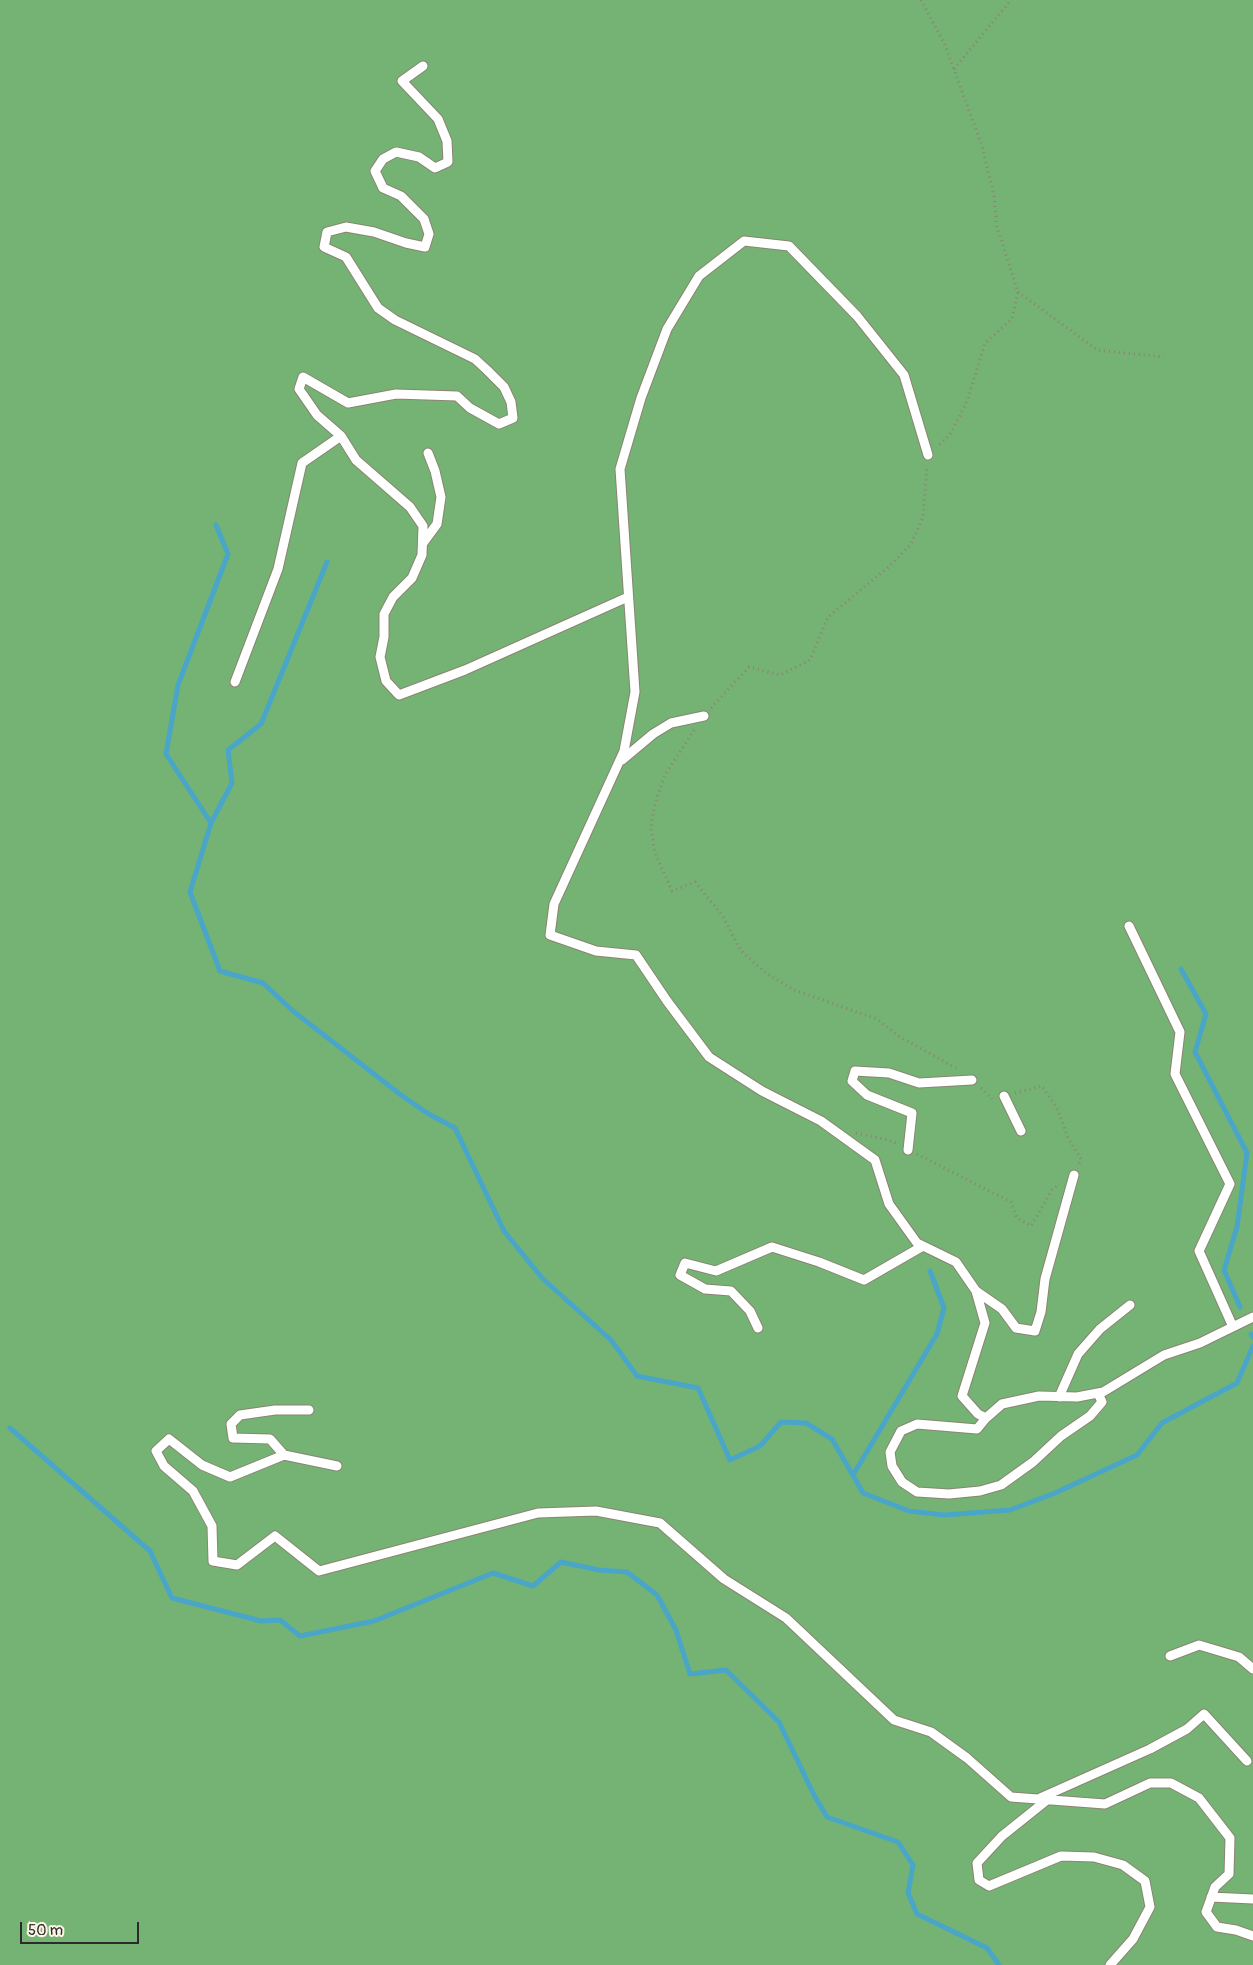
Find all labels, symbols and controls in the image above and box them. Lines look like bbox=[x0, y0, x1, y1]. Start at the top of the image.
scale bar bbox=[22, 1912, 141, 1944]
text: 50 m bbox=[28, 1921, 63, 1940]

